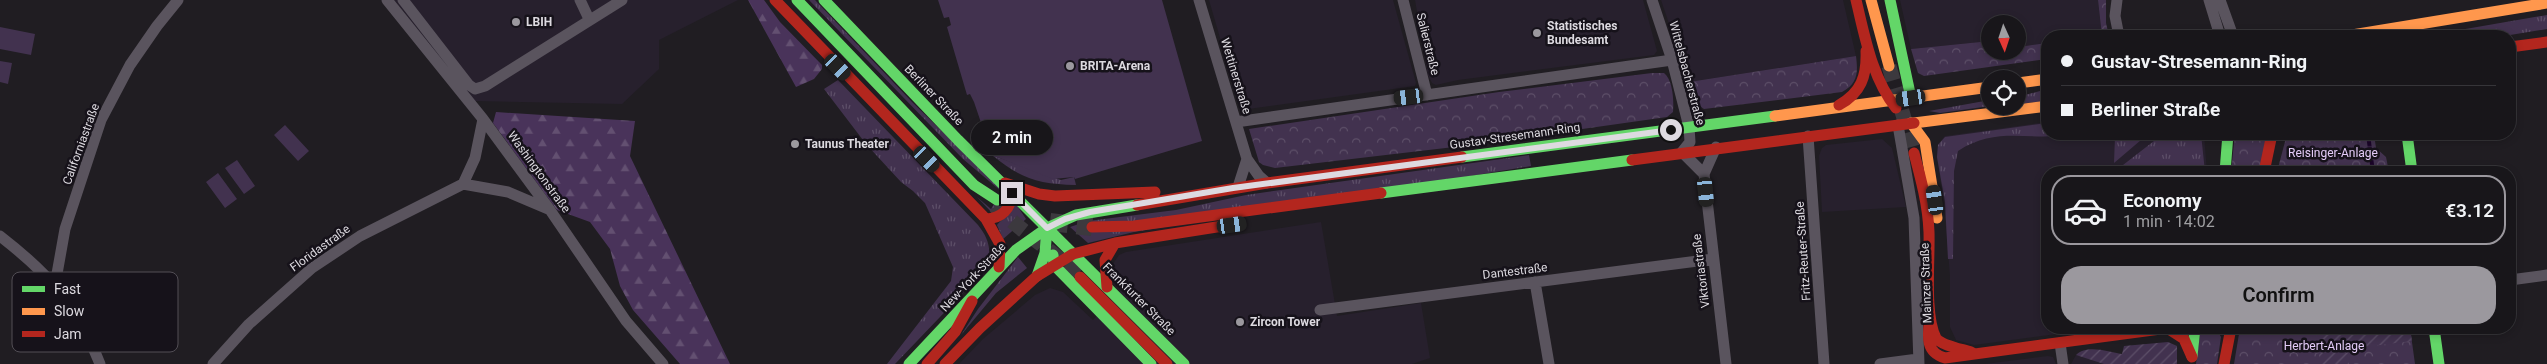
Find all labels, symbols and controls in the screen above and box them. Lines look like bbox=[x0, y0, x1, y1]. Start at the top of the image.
street label: Salierstraße bbox=[1413, 11, 1443, 77]
place label: LBIH bbox=[526, 15, 552, 29]
north arrow bbox=[1981, 15, 2026, 60]
map controls bbox=[1981, 15, 2026, 115]
marker: LBIH bbox=[510, 16, 522, 28]
place label: Statistisches Bundesamt bbox=[1547, 19, 1617, 47]
street label: Wittelsbacherstraße bbox=[1666, 19, 1708, 127]
marker: Statistisches Bundesamt bbox=[1531, 27, 1543, 39]
street label: Wettinerstraße bbox=[1218, 36, 1254, 116]
text: Gustav-Stresemann-Ring bbox=[2091, 50, 2307, 73]
car bbox=[822, 51, 853, 83]
place label: BRITA-Arena bbox=[1080, 59, 1151, 73]
marker: BRITA-Arena bbox=[1064, 60, 1076, 72]
street label: Berliner Straße bbox=[902, 62, 966, 128]
button: locate bbox=[1981, 70, 2026, 115]
car bbox=[1393, 88, 1424, 106]
car bbox=[1895, 88, 1926, 108]
text: Berliner Straße bbox=[2091, 98, 2220, 121]
street label: Californiastraße bbox=[60, 102, 102, 186]
route start bbox=[1660, 119, 1682, 141]
callout: 2 min bbox=[971, 120, 1053, 156]
street label: Gustav-Stresemann-Ring bbox=[1449, 120, 1581, 152]
text: 2 min bbox=[992, 128, 1032, 147]
street label: Washingtonstraße bbox=[505, 129, 573, 215]
place label: Taunus Theater bbox=[805, 137, 890, 151]
marker: Taunus Theater bbox=[789, 138, 801, 150]
car bbox=[911, 143, 942, 175]
park label: Reisinger-Anlage bbox=[2288, 146, 2378, 160]
car bbox=[1696, 176, 1715, 208]
route end bbox=[1001, 182, 1023, 204]
car bbox=[1925, 184, 1944, 216]
icon: car bbox=[2063, 188, 2108, 233]
text: Economy bbox=[2123, 189, 2202, 212]
text: €3.12 bbox=[2445, 199, 2494, 222]
street label: Fritz-Reuter-Straße bbox=[1793, 201, 1813, 301]
text: 1 min · 14:02 bbox=[2123, 212, 2215, 231]
car bbox=[1216, 215, 1247, 235]
street label: Floridastraße bbox=[287, 222, 353, 274]
street label: Viktoriastraße bbox=[1689, 233, 1713, 309]
street label: New-York-Straße bbox=[937, 240, 1009, 314]
street label: Mainzer Straße bbox=[1918, 242, 1934, 324]
street label: Frankfurter Straße bbox=[1100, 260, 1178, 338]
street label: Dantestraße bbox=[1482, 260, 1548, 282]
button: Confirm bbox=[2061, 266, 2496, 324]
legend bbox=[12, 272, 178, 352]
text: Fast bbox=[54, 281, 81, 297]
text: Slow bbox=[54, 303, 85, 319]
place label: Zircon Tower bbox=[1250, 315, 1321, 329]
marker: Zircon Tower bbox=[1234, 316, 1246, 328]
text: Jam bbox=[54, 326, 82, 342]
park label: Herbert-Anlage bbox=[2284, 339, 2364, 353]

